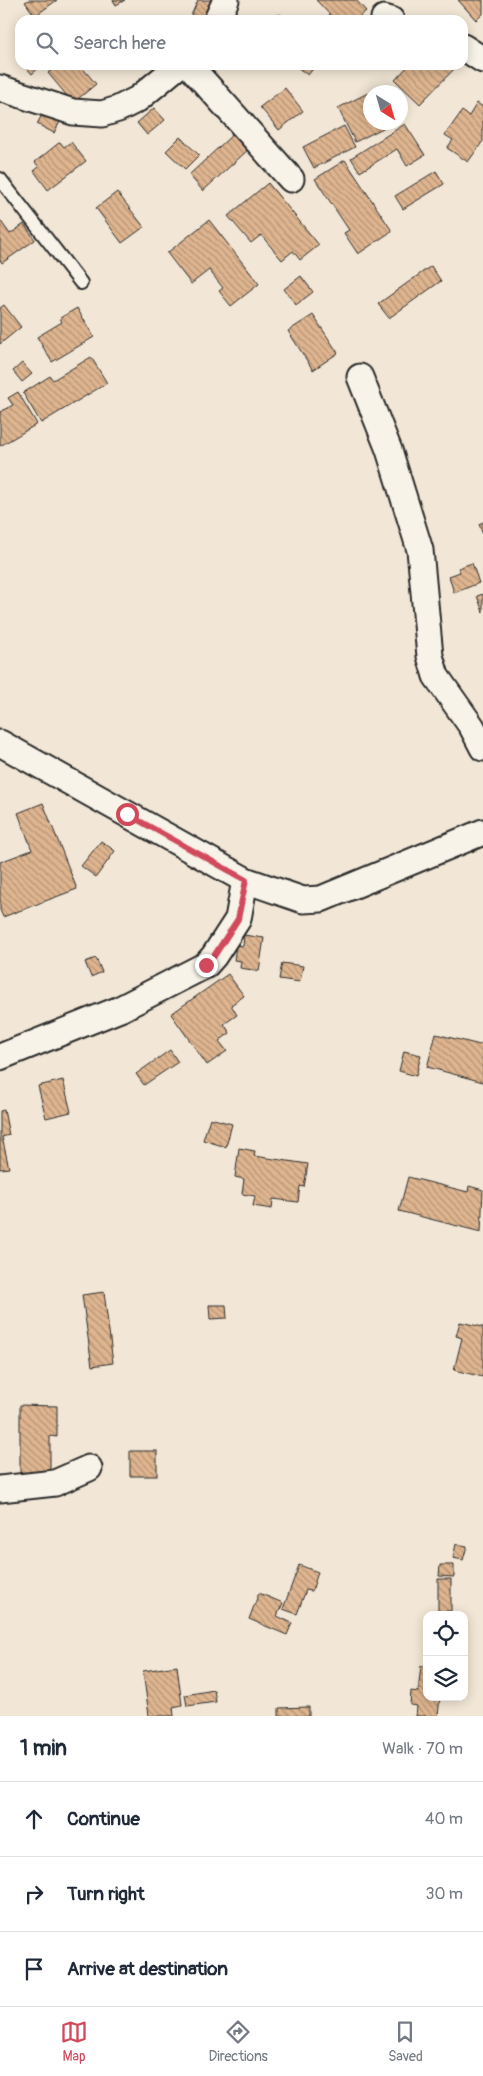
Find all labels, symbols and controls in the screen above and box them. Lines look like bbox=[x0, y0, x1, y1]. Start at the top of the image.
search box bbox=[15, 15, 468, 70]
icon: search bbox=[33, 29, 61, 57]
text: Search here bbox=[73, 31, 166, 55]
north arrow bbox=[363, 85, 408, 130]
route start bbox=[116, 803, 139, 826]
route end bbox=[195, 954, 218, 977]
map controls bbox=[423, 1611, 468, 1701]
button: locate bbox=[423, 1611, 468, 1656]
button: layers bbox=[423, 1656, 468, 1701]
text: 1 min bbox=[20, 1735, 67, 1762]
text: Walk · 70 m bbox=[382, 1739, 463, 1759]
icon: ahead bbox=[20, 1805, 48, 1833]
text: Continue bbox=[67, 1807, 140, 1831]
text: 40 m bbox=[425, 1809, 463, 1829]
icon: right bbox=[20, 1880, 48, 1908]
text: Turn right bbox=[67, 1882, 145, 1906]
text: 30 m bbox=[425, 1884, 463, 1904]
icon: arrive bbox=[20, 1955, 48, 1983]
text: Arrive at destination bbox=[67, 1957, 228, 1981]
tab: Map bbox=[60, 2018, 88, 2065]
tab: Directions bbox=[208, 2018, 268, 2065]
tab: Saved bbox=[388, 2018, 423, 2065]

